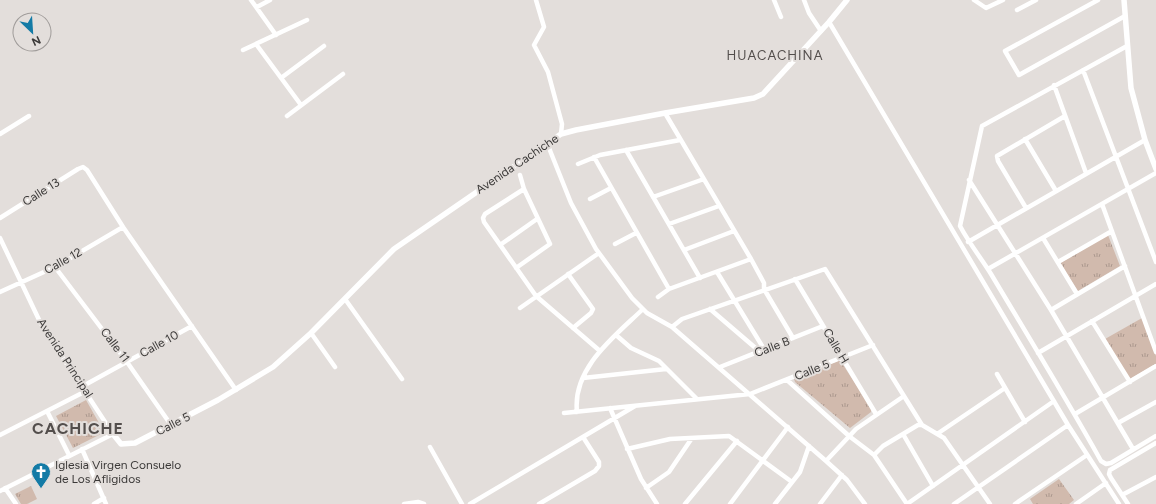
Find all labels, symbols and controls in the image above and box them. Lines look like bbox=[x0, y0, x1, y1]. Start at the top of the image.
north arrow bbox=[12, 12, 52, 52]
text: N bbox=[29, 33, 43, 48]
district label: HUACACHINA bbox=[727, 48, 823, 63]
street label: Avenida Cachiche bbox=[473, 131, 561, 197]
street label: Calle 13 bbox=[20, 175, 62, 209]
street label: Calle 12 bbox=[42, 245, 84, 277]
street label: Avenida Principal bbox=[34, 316, 96, 400]
street label: Calle 11 bbox=[98, 325, 132, 365]
street label: Calle H bbox=[820, 326, 852, 366]
street label: Calle 10 bbox=[137, 327, 181, 360]
street label: Calle B bbox=[752, 334, 792, 360]
street label: Calle 5 bbox=[792, 357, 832, 383]
street label: Calle 5 bbox=[154, 409, 193, 439]
district label: CACHICHE bbox=[32, 419, 124, 438]
place label: Iglesia Virgen Consuelo de Los Afligidos bbox=[55, 458, 181, 486]
church icon: Iglesia Virgen Consuelo de Los Afligidos bbox=[30, 461, 52, 489]

